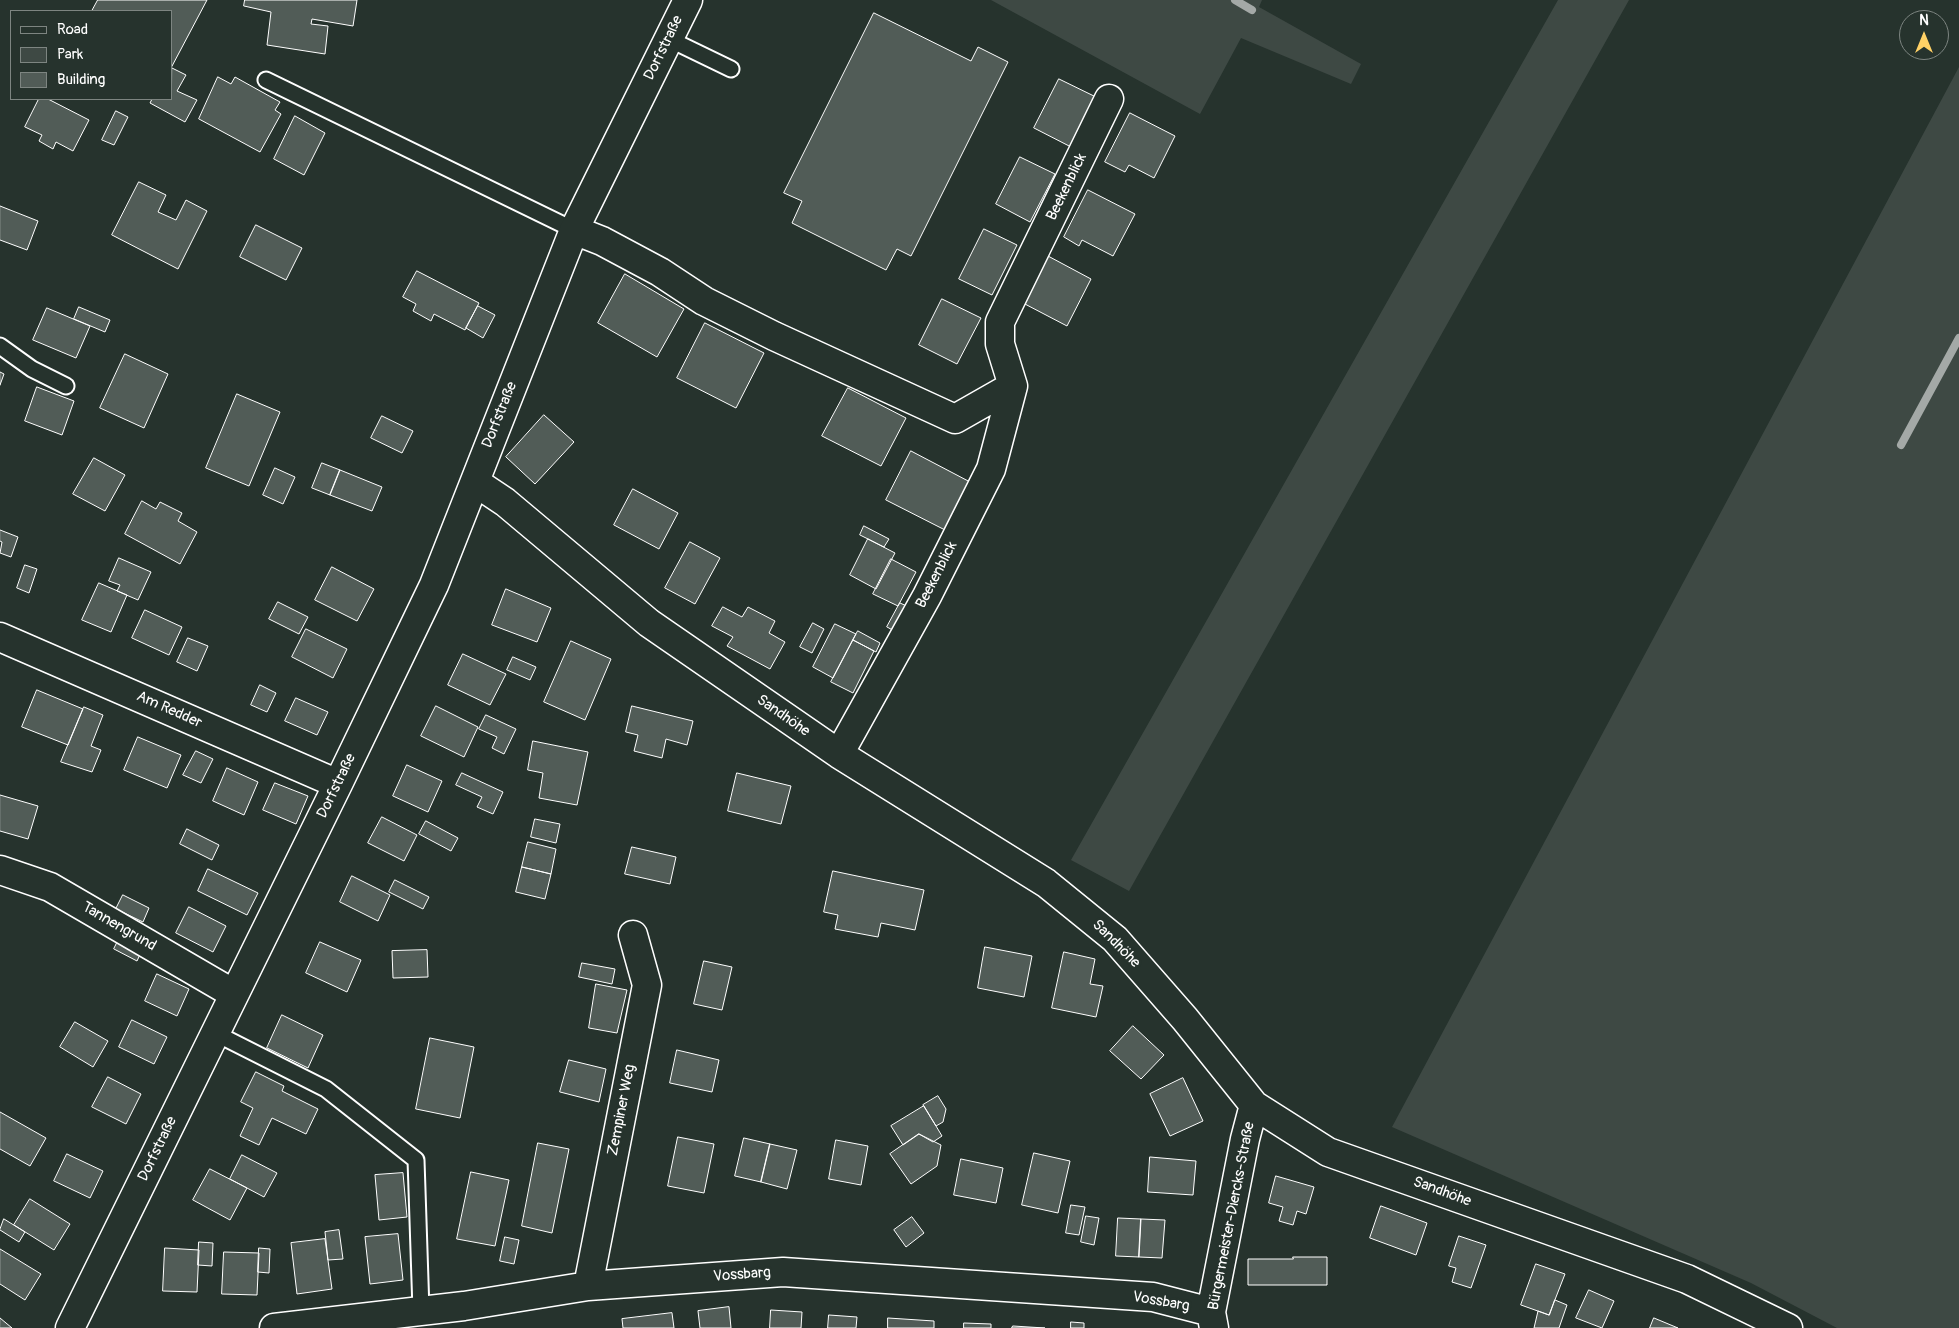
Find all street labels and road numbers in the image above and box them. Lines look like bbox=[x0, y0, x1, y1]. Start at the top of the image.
street label: Dorfstraße bbox=[641, 13, 687, 83]
street label: Beekenblick bbox=[1043, 150, 1091, 224]
street label: Dorfstraße bbox=[479, 379, 521, 451]
street label: Beekenblick bbox=[913, 539, 961, 611]
street label: Am Redder bbox=[134, 688, 204, 732]
street label: Sandhöhe bbox=[753, 691, 813, 741]
street label: Dorfstraße bbox=[314, 751, 360, 821]
street label: Tannengrund bbox=[79, 899, 159, 955]
street label: Sandhöhe bbox=[1088, 916, 1144, 972]
street label: Zempiner Weg bbox=[604, 1063, 640, 1157]
street label: Dorfstraße bbox=[135, 1114, 181, 1184]
street label: Bürgermeister-Diercks-Straße bbox=[1205, 1120, 1259, 1312]
street label: Sandhöhe bbox=[1410, 1173, 1474, 1211]
street label: Vossbarg bbox=[713, 1264, 771, 1286]
street label: Vossbarg bbox=[1131, 1288, 1191, 1316]

